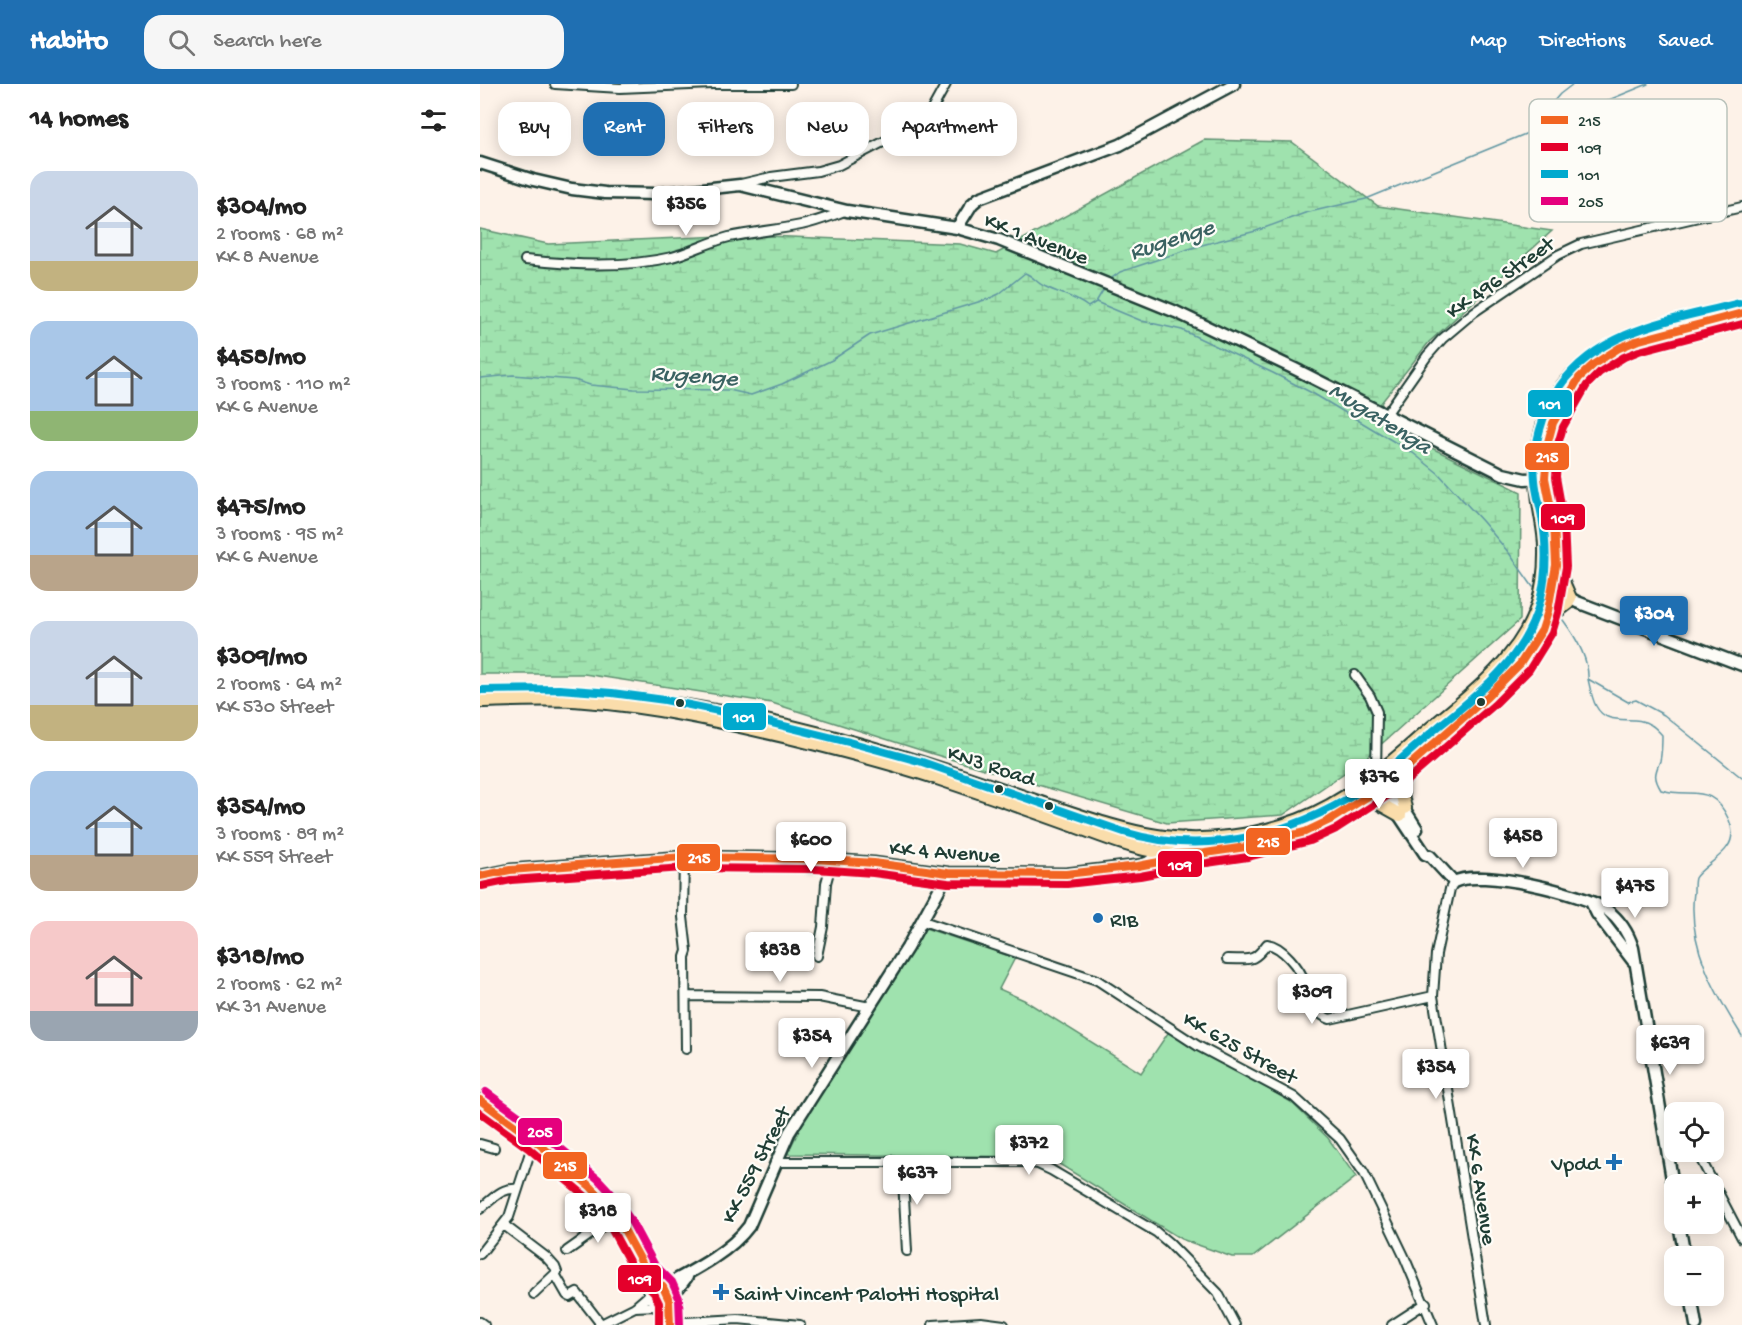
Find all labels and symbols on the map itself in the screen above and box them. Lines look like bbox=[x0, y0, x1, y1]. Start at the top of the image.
legend bbox=[1529, 99, 1727, 222]
text: 215 bbox=[1578, 114, 1601, 133]
text: 109 bbox=[1577, 141, 1602, 160]
text: 101 bbox=[1577, 168, 1600, 187]
pin: $356 bbox=[650, 186, 722, 237]
text: 205 bbox=[1578, 195, 1603, 214]
street label: KK 1 Avenue bbox=[980, 209, 1092, 273]
water label: Rugenge bbox=[1126, 214, 1220, 269]
street label: KK 496 Street bbox=[1442, 231, 1562, 326]
water label: Rugenge bbox=[649, 360, 740, 395]
water label: Mugatenga bbox=[1323, 377, 1437, 464]
line badge: 101 bbox=[1527, 389, 1573, 418]
text: 101 bbox=[1538, 397, 1561, 416]
line badge: 215 bbox=[1524, 442, 1570, 471]
text: 215 bbox=[1536, 450, 1559, 469]
line badge: 109 bbox=[1540, 503, 1586, 531]
text: 109 bbox=[1550, 511, 1575, 530]
pin: $304 bbox=[1618, 596, 1690, 647]
unlabelled marker bbox=[1475, 696, 1487, 708]
unlabelled marker bbox=[674, 697, 686, 709]
line badge: 101 bbox=[722, 702, 767, 731]
text: 101 bbox=[732, 710, 755, 729]
street label: KN3 Road bbox=[943, 741, 1040, 795]
pin: $376 bbox=[1343, 759, 1415, 810]
unlabelled marker bbox=[993, 783, 1005, 795]
unlabelled marker bbox=[1043, 800, 1055, 812]
pin: $458 bbox=[1487, 818, 1559, 869]
pin: $600 bbox=[775, 822, 847, 873]
line badge: 215 bbox=[1245, 827, 1291, 856]
text: 215 bbox=[1257, 835, 1280, 854]
street label: KK 4 Avenue bbox=[888, 837, 1002, 871]
line badge: 215 bbox=[676, 843, 721, 872]
line badge: 109 bbox=[1157, 850, 1203, 878]
text: 215 bbox=[688, 851, 711, 870]
text: 109 bbox=[1167, 858, 1192, 877]
pin: $475 bbox=[1599, 868, 1671, 919]
place label: RIB bbox=[1110, 909, 1139, 935]
marker: RIB bbox=[1091, 911, 1105, 925]
pin: $838 bbox=[744, 932, 816, 983]
pin: $309 bbox=[1276, 974, 1348, 1025]
street label: KK 625 Street bbox=[1177, 1007, 1303, 1093]
pin: $354 bbox=[776, 1018, 848, 1069]
pin: $639 bbox=[1634, 1025, 1706, 1076]
pin: $354 bbox=[1400, 1049, 1472, 1100]
street label: KK 559 Street bbox=[717, 1101, 799, 1229]
line badge: 205 bbox=[517, 1117, 563, 1146]
text: 205 bbox=[527, 1125, 553, 1144]
pin: $372 bbox=[993, 1125, 1065, 1176]
street label: KK 6 Avenue bbox=[1457, 1132, 1501, 1248]
line badge: 215 bbox=[542, 1151, 588, 1180]
place label: Vpdd bbox=[1550, 1153, 1602, 1179]
marker: Vpdd bbox=[1605, 1153, 1623, 1171]
pin: $637 bbox=[881, 1155, 953, 1206]
text: 215 bbox=[554, 1159, 577, 1178]
pin: $318 bbox=[562, 1193, 634, 1244]
line badge: 109 bbox=[617, 1264, 662, 1293]
text: 109 bbox=[627, 1272, 652, 1291]
marker: Saint Vincent Palotti Hospital bbox=[712, 1283, 730, 1301]
place label: Saint Vincent Palotti Hospital bbox=[734, 1283, 999, 1309]

